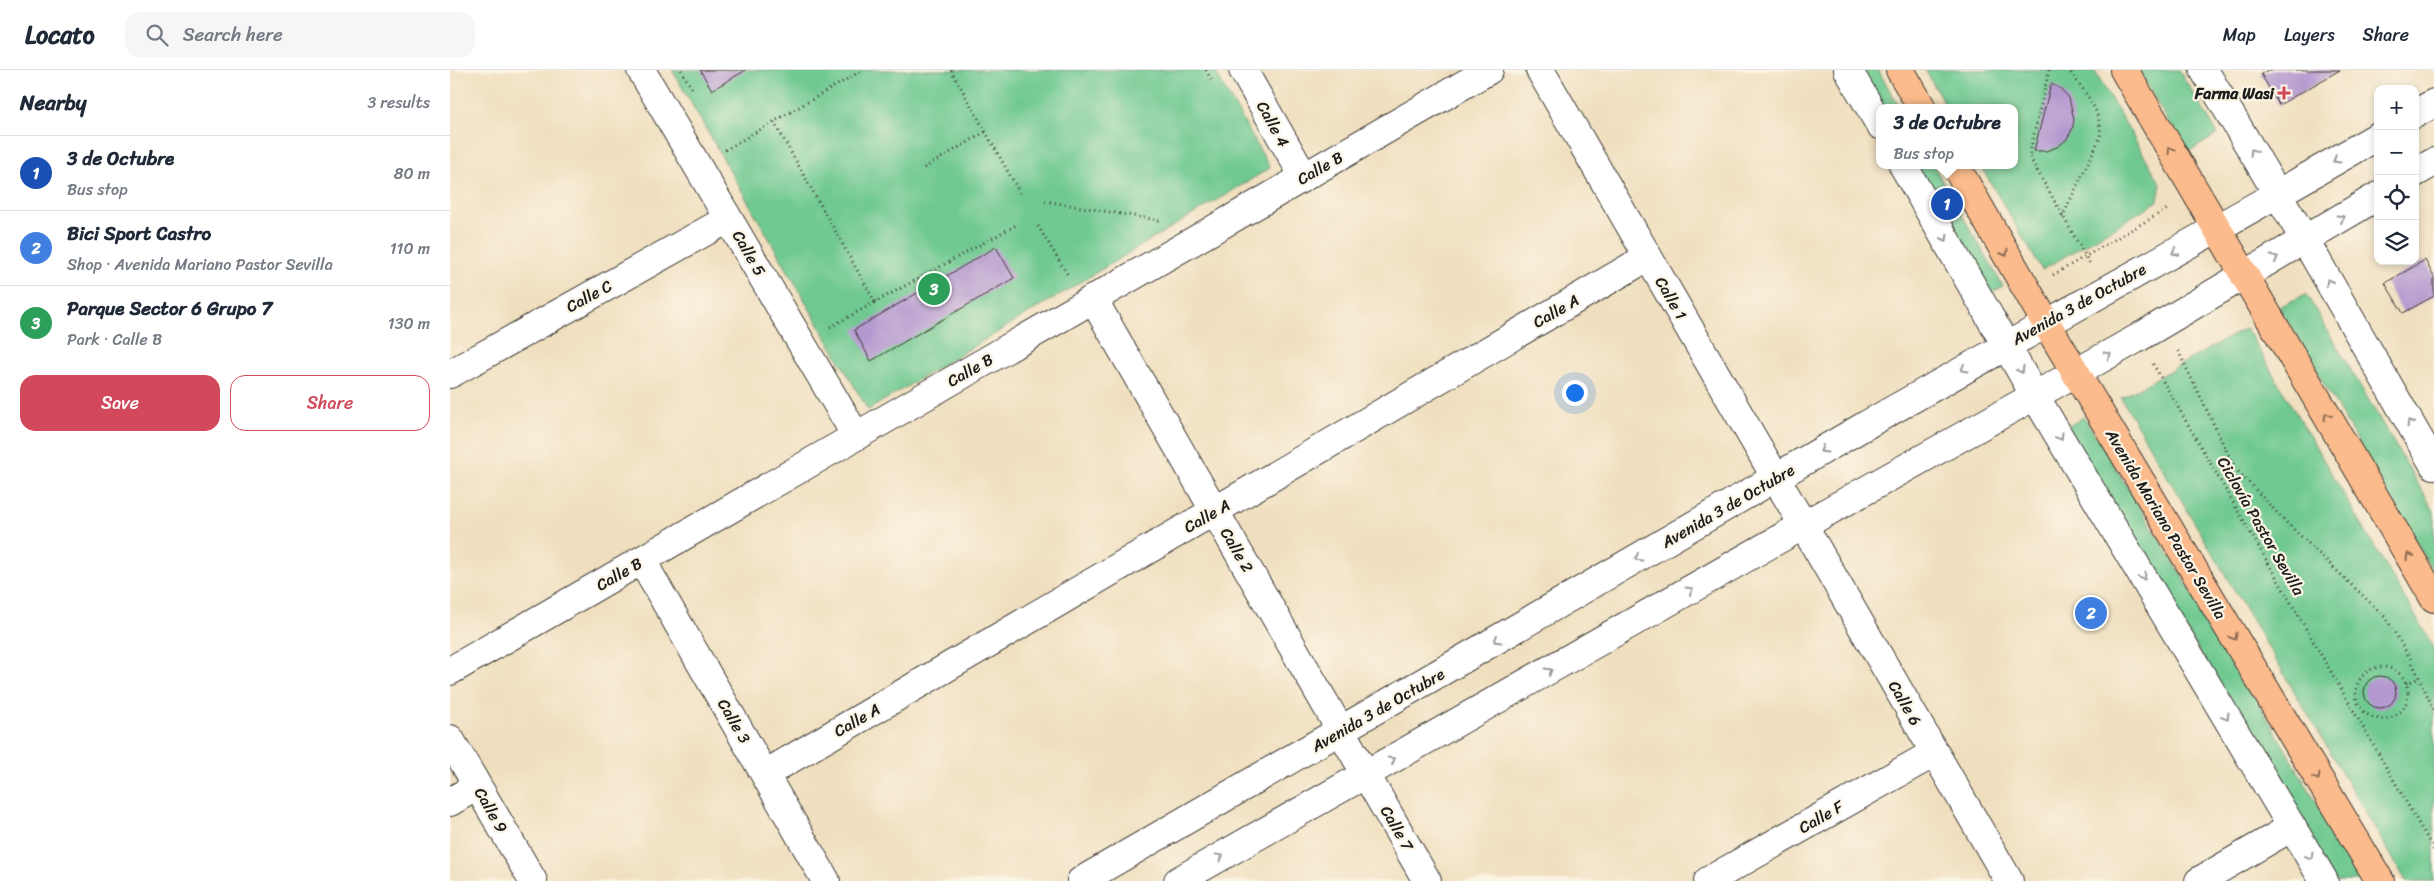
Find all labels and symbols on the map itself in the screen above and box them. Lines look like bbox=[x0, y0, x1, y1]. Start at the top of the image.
place label: Farma Wasi bbox=[2194, 79, 2276, 108]
marker: Farma Wasi bbox=[2278, 87, 2290, 99]
street label: Calle 4 bbox=[1248, 95, 1298, 153]
street label: Calle B bbox=[1291, 143, 1349, 193]
one-way arrow bbox=[2168, 147, 2178, 156]
one-way arrow bbox=[2250, 149, 2260, 158]
one-way arrow bbox=[2332, 154, 2341, 164]
pin: 1 bbox=[1931, 185, 1963, 223]
one-way arrow bbox=[2336, 215, 2345, 225]
street label: Calle 5 bbox=[724, 224, 774, 282]
one-way arrow bbox=[1938, 232, 1948, 241]
one-way arrow bbox=[2171, 246, 2180, 256]
one-way arrow bbox=[1999, 248, 2009, 257]
one-way arrow bbox=[2270, 254, 2279, 264]
street label: Avenida 3 de Octubre bbox=[2005, 255, 2152, 354]
pin: 3 bbox=[918, 270, 950, 308]
street label: Calle C bbox=[560, 271, 618, 321]
street label: Calle 1 bbox=[1647, 271, 1695, 325]
one-way arrow bbox=[2325, 278, 2335, 287]
street label: Calle A bbox=[1527, 286, 1585, 336]
street label: Calle B bbox=[941, 345, 999, 395]
one-way arrow bbox=[2103, 351, 2112, 361]
one-way arrow bbox=[1961, 363, 1970, 373]
one-way arrow bbox=[2015, 365, 2025, 374]
your location bbox=[1562, 380, 1588, 406]
one-way arrow bbox=[2324, 412, 2334, 421]
one-way arrow bbox=[2406, 419, 2416, 428]
street label: Avenida Mariano Pastor Sevilla bbox=[2097, 422, 2235, 625]
one-way arrow bbox=[2054, 432, 2064, 441]
one-way arrow bbox=[1820, 444, 1829, 454]
street label: Ciclovía Pastor Sevilla bbox=[2209, 451, 2313, 602]
street label: Avenida 3 de Octubre bbox=[1655, 456, 1800, 557]
street label: Calle A bbox=[1178, 491, 1236, 541]
street label: Calle 2 bbox=[1212, 522, 1262, 578]
street label: Calle B bbox=[590, 549, 648, 599]
one-way arrow bbox=[1634, 552, 1643, 562]
one-way arrow bbox=[2406, 552, 2416, 561]
one-way arrow bbox=[2137, 572, 2147, 581]
one-way arrow bbox=[1684, 586, 1693, 596]
pin: 2 bbox=[2075, 594, 2107, 632]
one-way arrow bbox=[2228, 632, 2238, 641]
one-way arrow bbox=[1494, 634, 1503, 644]
street label: Avenida 3 de Octubre bbox=[1305, 660, 1450, 761]
one-way arrow bbox=[1543, 667, 1552, 677]
street label: Calle 6 bbox=[1880, 675, 1930, 731]
street label: Calle 3 bbox=[709, 693, 759, 749]
street label: Calle A bbox=[828, 695, 886, 745]
one-way arrow bbox=[2220, 711, 2230, 720]
one-way arrow bbox=[1387, 757, 1396, 767]
one-way arrow bbox=[2311, 771, 2321, 780]
street label: Calle 9 bbox=[466, 781, 516, 839]
street label: Calle F bbox=[1793, 792, 1850, 842]
street label: Calle 7 bbox=[1372, 800, 1422, 857]
one-way arrow bbox=[2303, 851, 2313, 860]
one-way arrow bbox=[1215, 853, 1224, 863]

